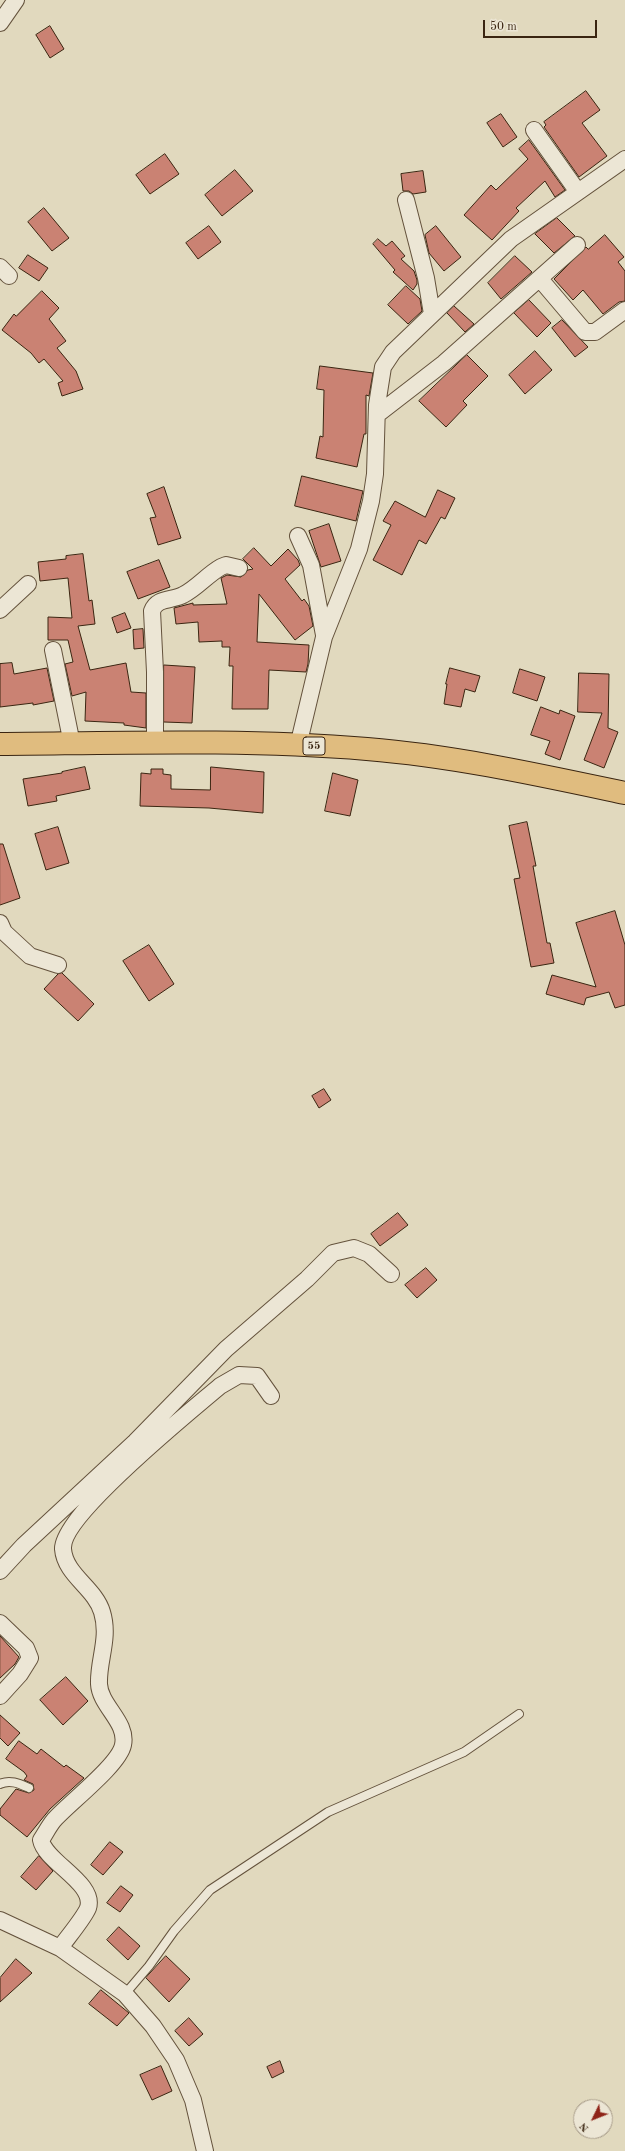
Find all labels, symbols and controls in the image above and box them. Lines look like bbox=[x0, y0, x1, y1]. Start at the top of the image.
scale bar bbox=[485, 12, 599, 38]
text: 50 m bbox=[490, 21, 517, 33]
road number: 55 bbox=[303, 737, 325, 755]
north arrow bbox=[573, 2099, 613, 2139]
text: N bbox=[578, 2120, 591, 2134]

